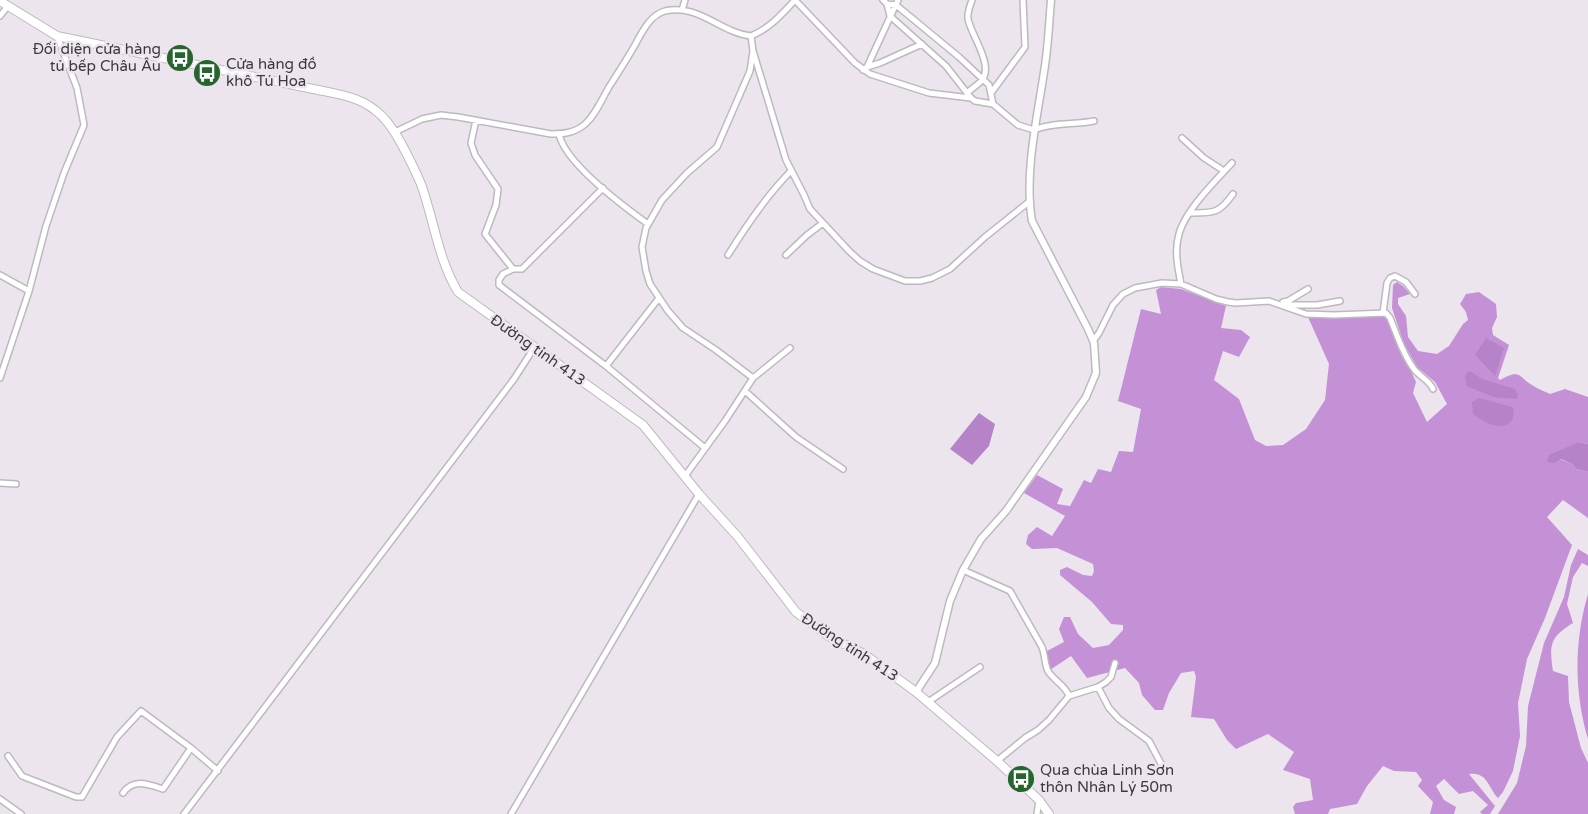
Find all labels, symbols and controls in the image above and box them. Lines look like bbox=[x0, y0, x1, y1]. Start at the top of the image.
place label: Đối diện cửa hàng tủ bếp Châu Âu bbox=[33, 40, 161, 75]
bus stop icon: Đối diện cửa hàng tủ bếp Châu Âu bbox=[165, 43, 195, 73]
place label: Cửa hàng đồ khô Tú Hoa bbox=[226, 55, 317, 90]
bus stop icon: Cửa hàng đồ khô Tú Hoa bbox=[192, 58, 222, 88]
street label: Đường tỉnh 413 bbox=[487, 310, 589, 390]
street label: Đường tỉnh 413 bbox=[798, 609, 902, 685]
place label: Qua chùa Linh Sơn thôn Nhân Lý 50m bbox=[1040, 761, 1174, 796]
bus stop icon: Qua chùa Linh Sơn thôn Nhân Lý 50m bbox=[1006, 764, 1036, 794]

